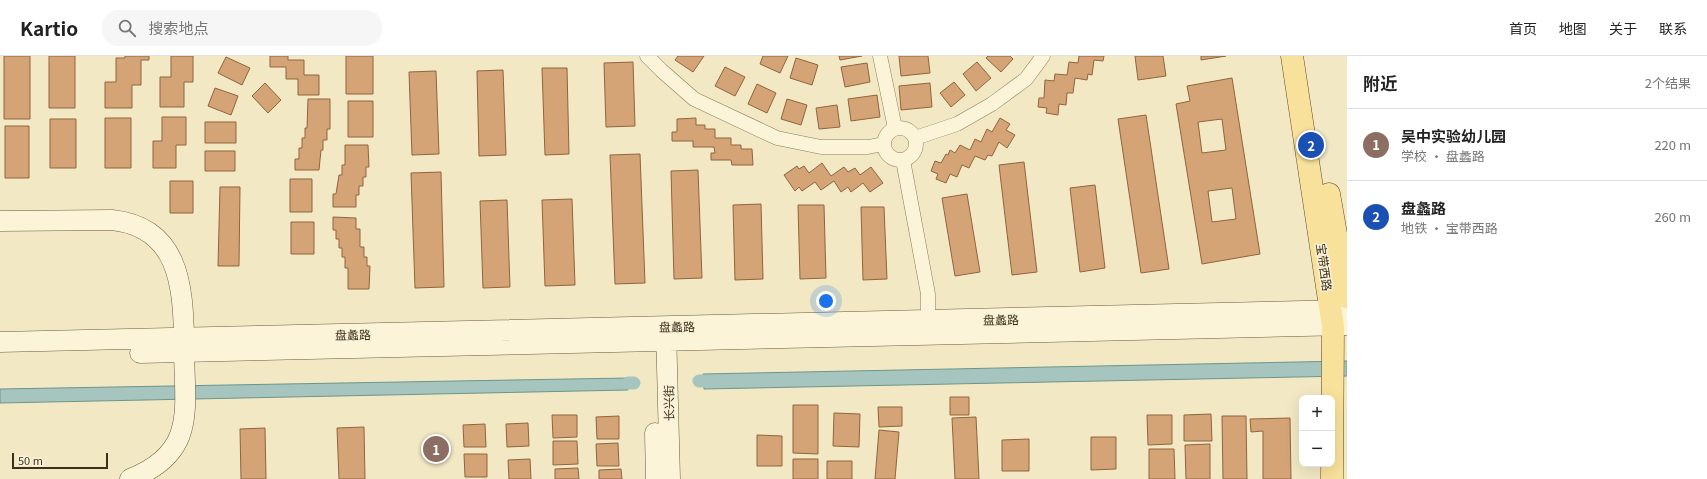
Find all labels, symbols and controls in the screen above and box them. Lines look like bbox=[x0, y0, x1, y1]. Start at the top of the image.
search box bbox=[102, 10, 382, 46]
text: Kartio bbox=[20, 14, 78, 41]
icon: search bbox=[116, 17, 138, 39]
text: 搜索地点 bbox=[148, 17, 208, 38]
text: 首页 bbox=[1509, 18, 1537, 38]
text: 地图 bbox=[1559, 18, 1587, 38]
text: 关于 bbox=[1609, 18, 1637, 38]
text: 联系 bbox=[1659, 18, 1687, 38]
text: 附近 bbox=[1363, 70, 1397, 95]
text: 2个结果 bbox=[1645, 73, 1691, 92]
text: 吴中实验幼儿园 bbox=[1401, 125, 1506, 146]
pin: 2 bbox=[1298, 130, 1324, 160]
text: 1 bbox=[1372, 135, 1380, 154]
text: 220 m bbox=[1654, 135, 1691, 154]
text: 学校 · 盘蠡路 bbox=[1401, 146, 1485, 165]
text: 盘蠡路 bbox=[1401, 197, 1446, 218]
text: 2 bbox=[1372, 207, 1380, 226]
text: 260 m bbox=[1654, 207, 1691, 226]
text: 地铁 · 宝带西路 bbox=[1401, 218, 1498, 237]
street label: 宝带西路 bbox=[1313, 242, 1337, 292]
your location bbox=[816, 291, 836, 311]
street label: 盘蠡路 bbox=[983, 310, 1019, 328]
street label: 盘蠡路 bbox=[659, 317, 695, 335]
street label: 盘蠡路 bbox=[335, 325, 371, 343]
street label: 长兴街 bbox=[659, 385, 677, 421]
map controls bbox=[1299, 395, 1335, 467]
button: + bbox=[1299, 395, 1335, 431]
button: − bbox=[1299, 431, 1335, 467]
pin: 1 bbox=[423, 434, 449, 464]
scale bar bbox=[12, 451, 108, 470]
text: 50 m bbox=[18, 452, 43, 468]

